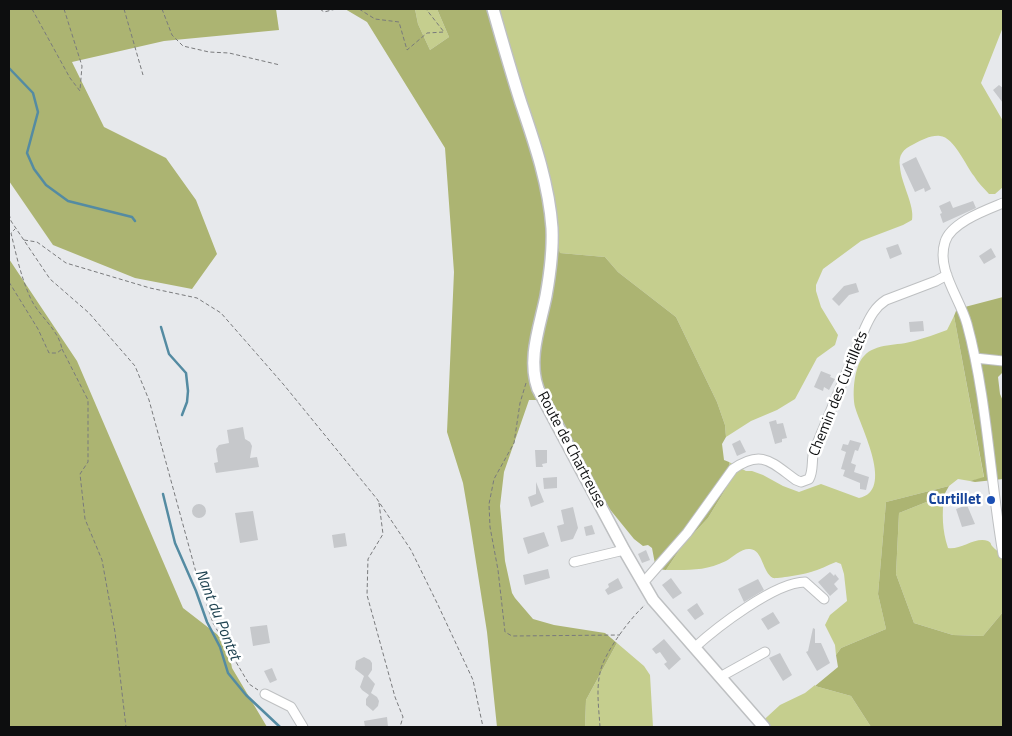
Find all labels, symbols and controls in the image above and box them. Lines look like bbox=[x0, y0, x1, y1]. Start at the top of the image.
street label: Chemin des Curtillets bbox=[806, 329, 872, 459]
street label: Route de Chartreuse bbox=[533, 389, 609, 511]
place label: Curtillet bbox=[929, 491, 981, 509]
marker: Curtillet bbox=[985, 494, 997, 506]
water label: Nant du Pontet bbox=[190, 567, 244, 663]

